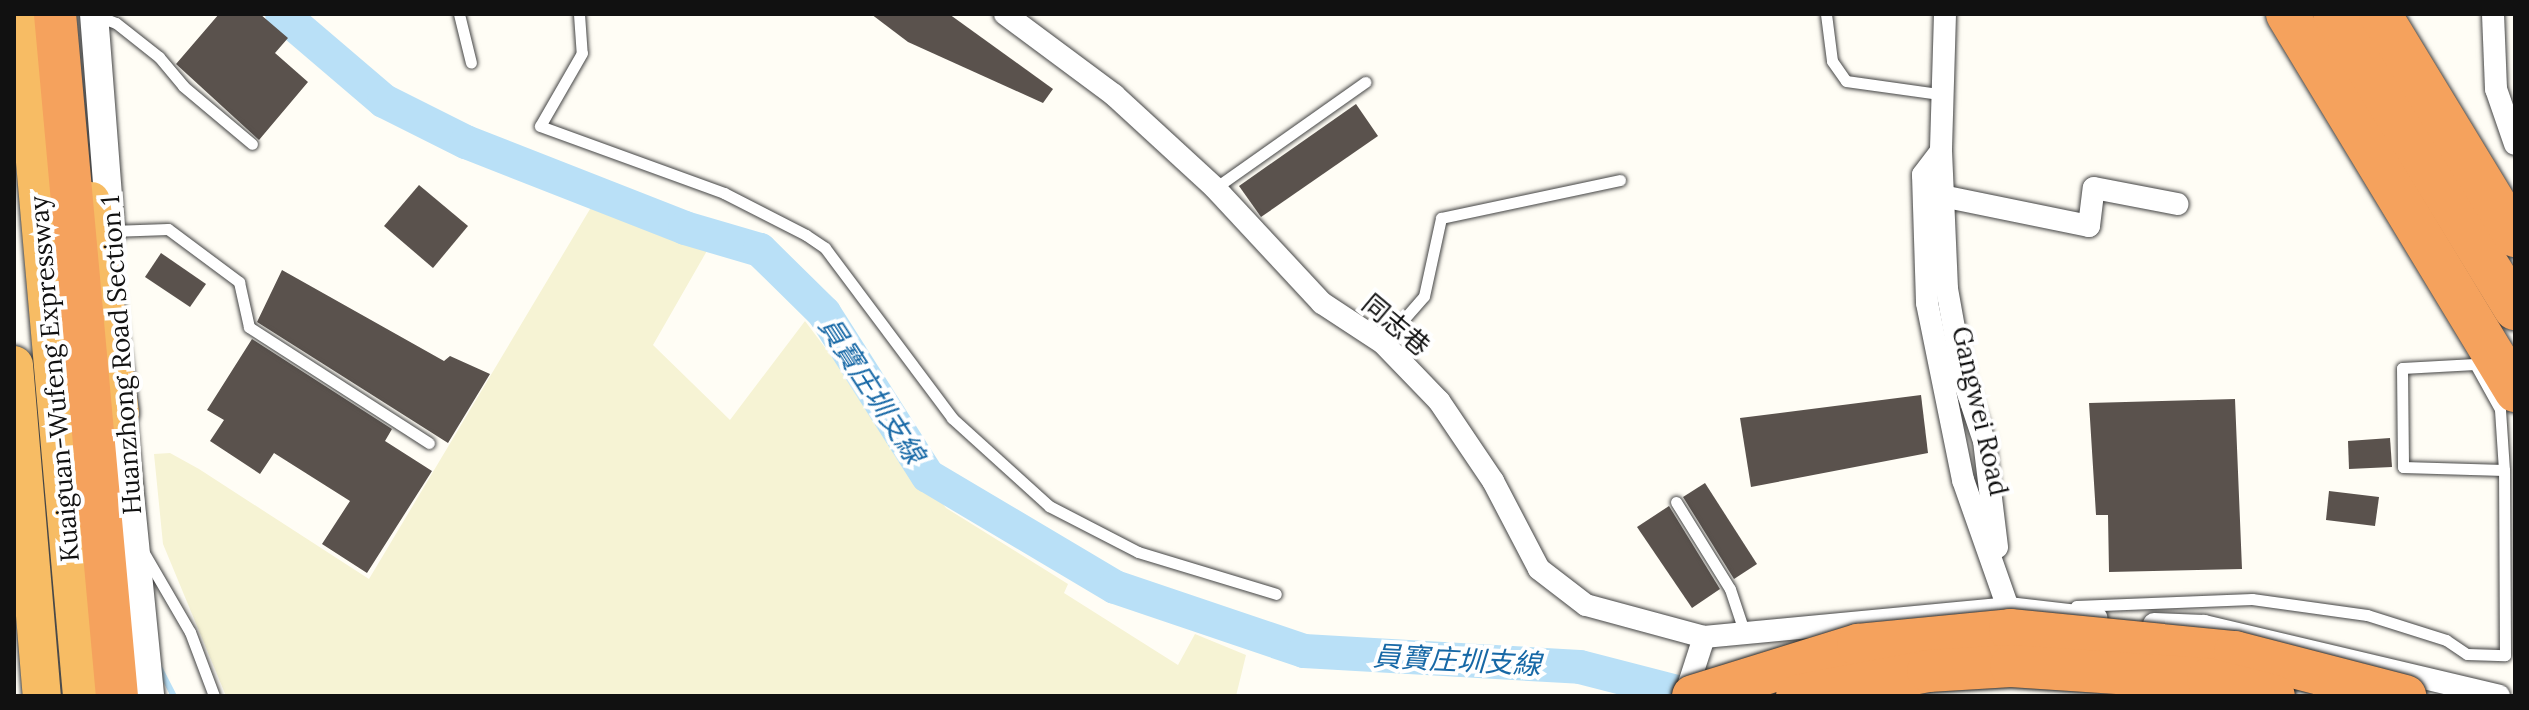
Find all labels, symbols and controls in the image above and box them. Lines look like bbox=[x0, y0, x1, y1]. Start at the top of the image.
street label: Huanzhong Road Section 1 bbox=[94, 194, 148, 516]
street label: Kuaiguan-Wufeng Expressway bbox=[22, 195, 86, 563]
street label: 同志巷 bbox=[1356, 288, 1436, 362]
water label: 員寶庄圳支線 bbox=[812, 310, 932, 470]
street label: Gangwei Road bbox=[1945, 323, 2015, 499]
water label: 員寶庄圳支線 bbox=[1372, 639, 1542, 681]

